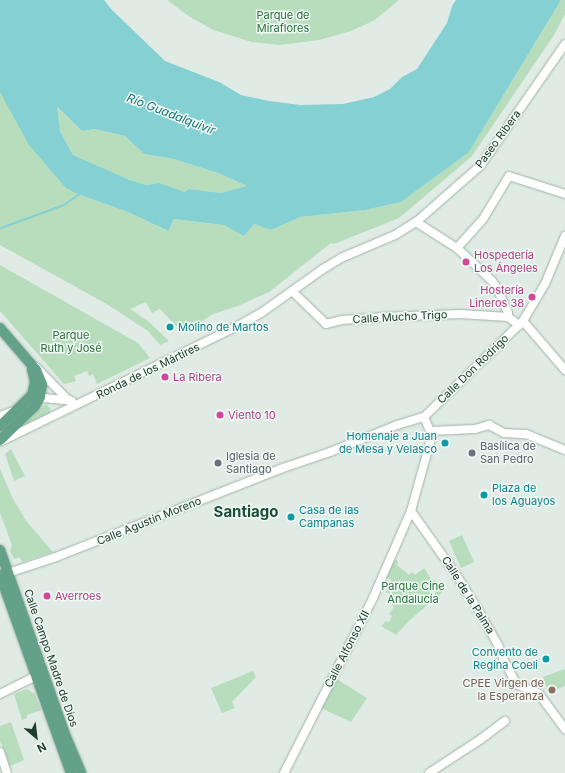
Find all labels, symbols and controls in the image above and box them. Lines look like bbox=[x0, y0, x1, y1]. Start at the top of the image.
park label: Parque de Miraflores bbox=[256, 9, 310, 35]
water label: Río Guadalquivir bbox=[125, 90, 217, 138]
street label: Paseo Ribera bbox=[473, 107, 523, 171]
place label: Hospedería Los Ángeles bbox=[474, 249, 538, 275]
marker: Hospedería Los Ángeles bbox=[461, 257, 471, 267]
place label: Hostería Lineros 38 bbox=[469, 284, 524, 310]
marker: Hostería Lineros 38 bbox=[527, 292, 537, 302]
street label: Calle Mucho Trigo bbox=[352, 308, 448, 326]
place label: Molino de Martos bbox=[178, 320, 269, 334]
marker: Molino de Martos bbox=[165, 322, 175, 332]
park label: Parque Ruth y José bbox=[40, 329, 102, 355]
street label: Calle Don Rodrigo bbox=[435, 332, 511, 406]
street label: Ronda de los Mártires bbox=[94, 340, 202, 402]
place label: La Ribera bbox=[173, 370, 222, 384]
marker: La Ribera bbox=[160, 372, 170, 382]
place label: Viento 10 bbox=[228, 408, 276, 422]
marker: Viento 10 bbox=[215, 410, 225, 420]
place label: Homenaje a Juan de Mesa y Velasco bbox=[339, 430, 437, 456]
marker: Homenaje a Juan de Mesa y Velasco bbox=[440, 438, 450, 448]
place label: Basílica de San Pedro bbox=[480, 440, 536, 466]
marker: Basílica de San Pedro bbox=[467, 448, 477, 458]
place label: Iglesia de Santiago bbox=[226, 450, 276, 476]
marker: Iglesia de Santiago bbox=[213, 458, 223, 468]
place label: Plaza de los Aguayos bbox=[492, 482, 555, 508]
marker: Plaza de los Aguayos bbox=[479, 490, 489, 500]
street label: Calle Agustín Moreno bbox=[95, 494, 203, 548]
district label: Santiago bbox=[214, 503, 278, 521]
place label: Casa de las Campanas bbox=[299, 504, 359, 530]
marker: Casa de las Campanas bbox=[286, 512, 296, 522]
street label: Calle de la Palma bbox=[439, 554, 497, 636]
park label: Parque Cine Andalucía bbox=[381, 580, 445, 606]
street label: Calle Campo Madre de Dios bbox=[21, 587, 81, 729]
place label: Averroes bbox=[55, 589, 101, 603]
marker: Averroes bbox=[42, 591, 52, 601]
street label: Calle Alfonso XII bbox=[322, 608, 372, 690]
place label: Convento de Regina Coeli bbox=[472, 646, 538, 672]
marker: Convento de Regina Coeli bbox=[541, 654, 551, 664]
place label: CPEE Virgen de la Esperanza bbox=[463, 677, 544, 703]
marker: CPEE Virgen de la Esperanza bbox=[547, 685, 557, 695]
north arrow bbox=[16, 717, 56, 757]
text: N bbox=[35, 739, 49, 756]

